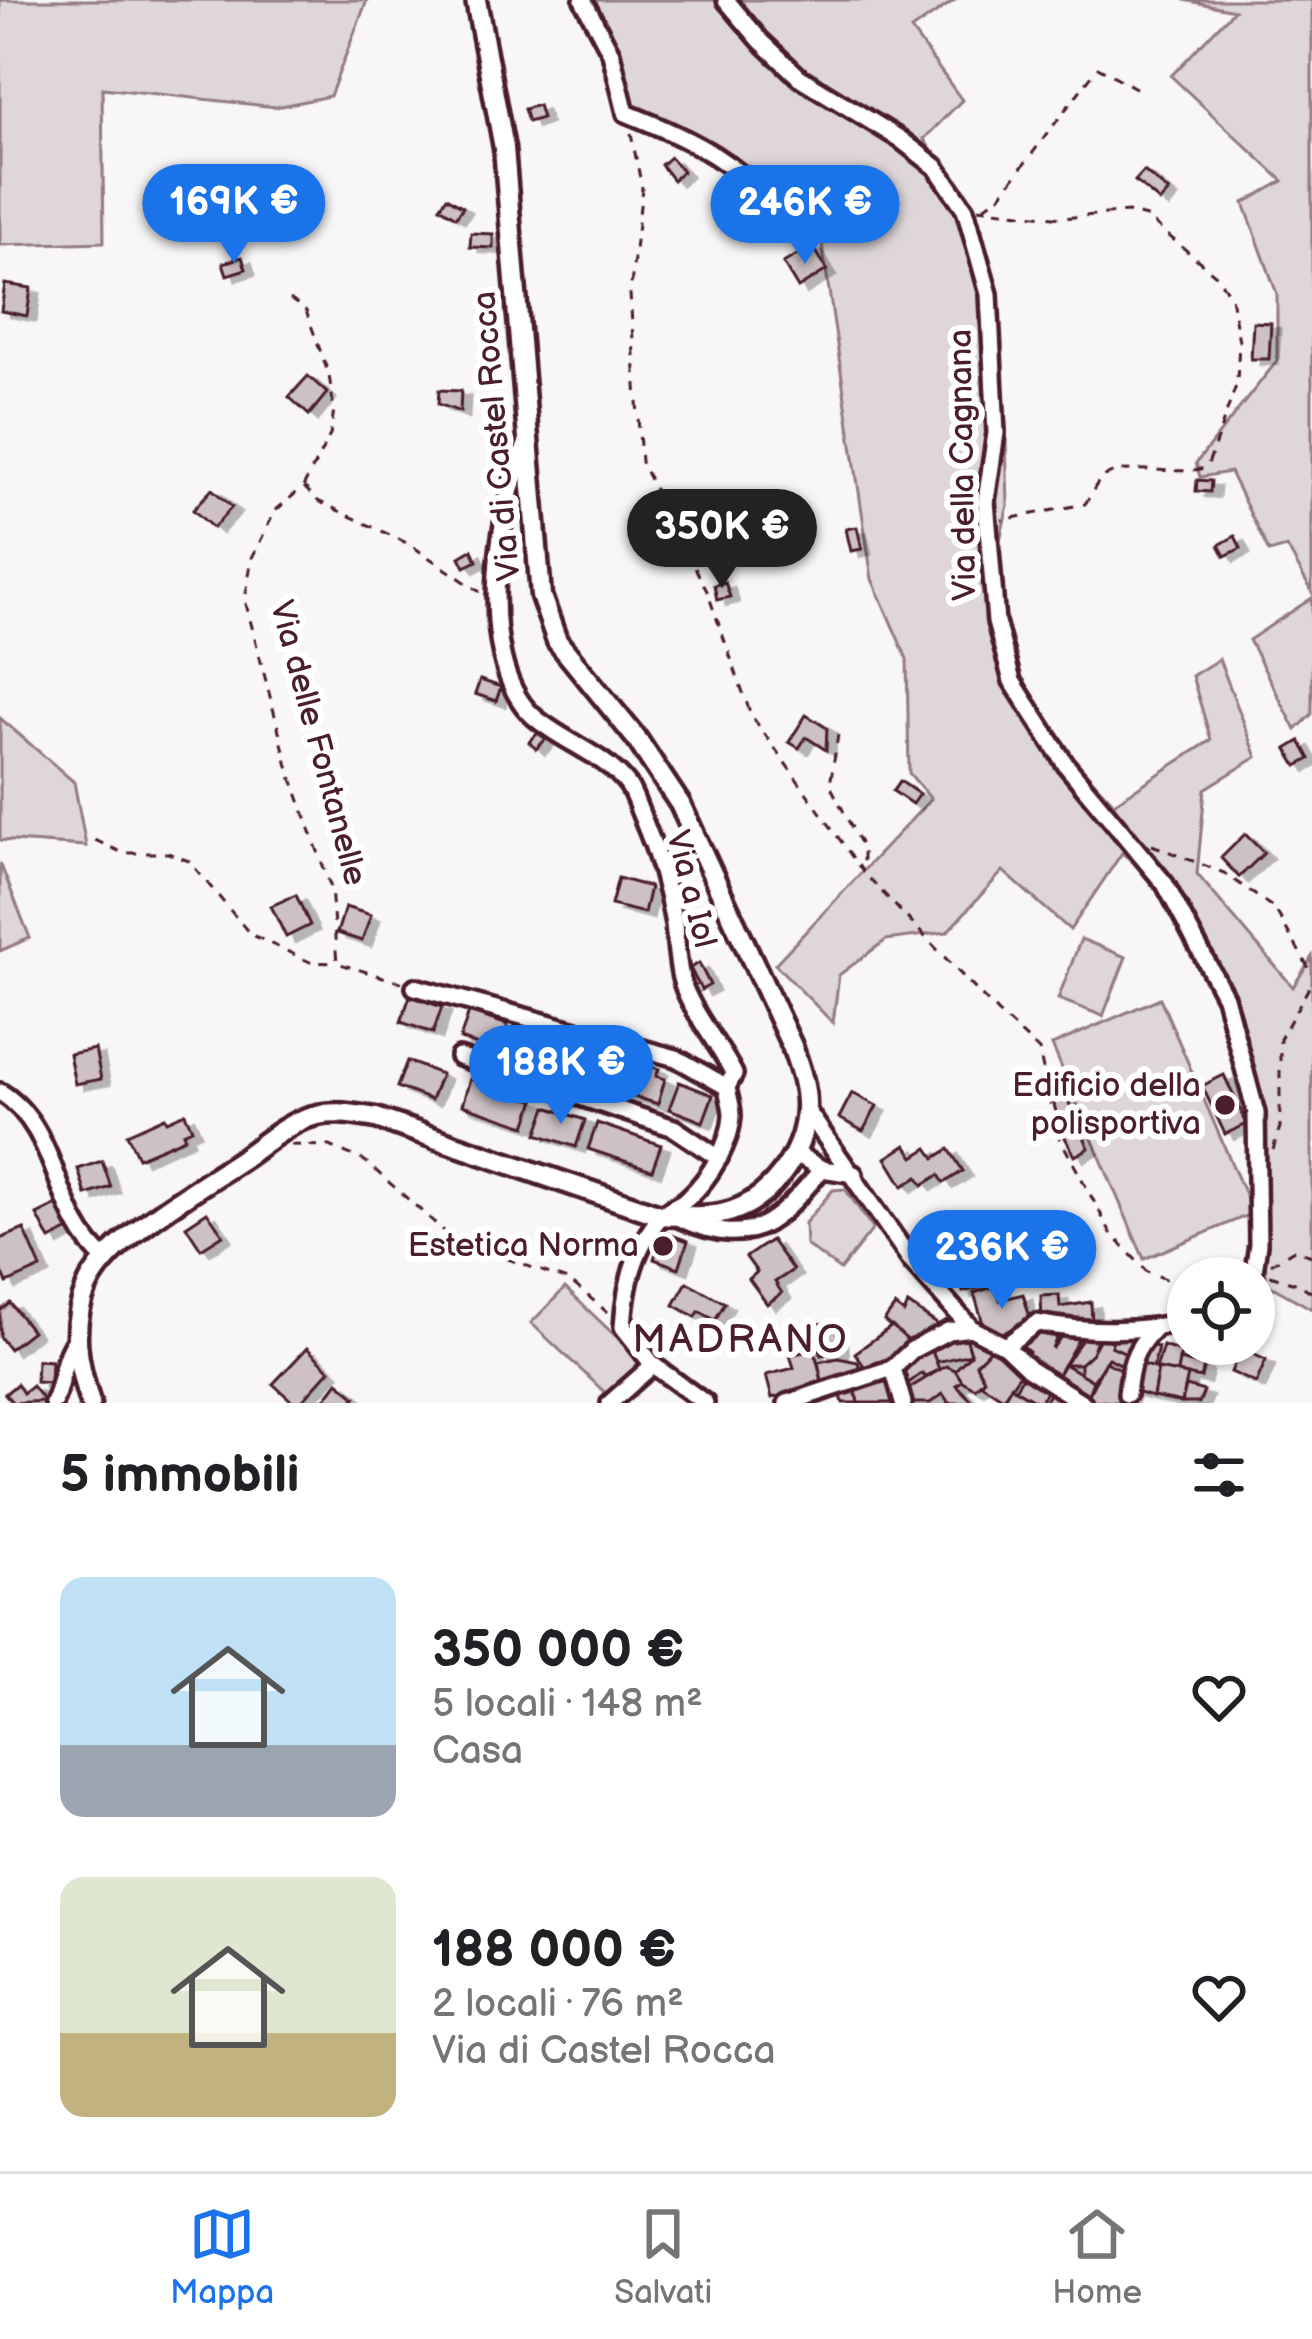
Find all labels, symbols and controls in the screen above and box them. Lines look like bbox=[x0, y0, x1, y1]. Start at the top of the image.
pin: 169K € bbox=[136, 164, 332, 266]
pin: 246K € bbox=[707, 165, 903, 267]
text: 169K € bbox=[169, 179, 299, 226]
text: 246K € bbox=[738, 180, 872, 227]
street label: Via di Castel Rocca bbox=[464, 289, 530, 583]
street label: Via della Cagnana bbox=[941, 329, 985, 601]
pin: 350K € bbox=[624, 489, 820, 591]
text: 350K € bbox=[654, 504, 790, 551]
street label: Via delle Fontanelle bbox=[261, 596, 375, 890]
street label: Via a Iol bbox=[657, 826, 725, 952]
pin: 188K € bbox=[463, 1025, 659, 1127]
text: 188K € bbox=[496, 1040, 626, 1087]
place label: Edificio della polisportiva bbox=[1012, 1066, 1201, 1144]
marker: Edificio della polisportiva bbox=[1212, 1092, 1238, 1118]
pin: 236K € bbox=[904, 1210, 1100, 1312]
text: 236K € bbox=[934, 1225, 1070, 1272]
place label: Estetica Norma bbox=[408, 1226, 639, 1266]
marker: Estetica Norma bbox=[650, 1233, 676, 1259]
map controls bbox=[1167, 1257, 1275, 1365]
button: locate bbox=[1167, 1257, 1275, 1365]
district label: MADRANO bbox=[632, 1317, 850, 1364]
icon: filters bbox=[1186, 1442, 1252, 1508]
text: 5 immobili bbox=[60, 1445, 300, 1506]
text: 350 000 € bbox=[432, 1620, 684, 1681]
icon: home bbox=[156, 1625, 300, 1769]
icon: heart bbox=[1186, 1664, 1252, 1730]
text: 5 locali · 148 m² bbox=[432, 1681, 703, 1728]
text: Casa bbox=[432, 1728, 523, 1775]
text: 188 000 € bbox=[432, 1920, 676, 1981]
icon: home bbox=[156, 1925, 300, 2069]
icon: heart bbox=[1186, 1964, 1252, 2030]
text: 2 locali · 76 m² bbox=[432, 1981, 684, 2028]
text: Via di Castel Rocca bbox=[432, 2028, 776, 2075]
tab: Mappa bbox=[170, 2201, 274, 2313]
tab: Salvati bbox=[614, 2201, 712, 2313]
tab: Home bbox=[1052, 2201, 1142, 2313]

